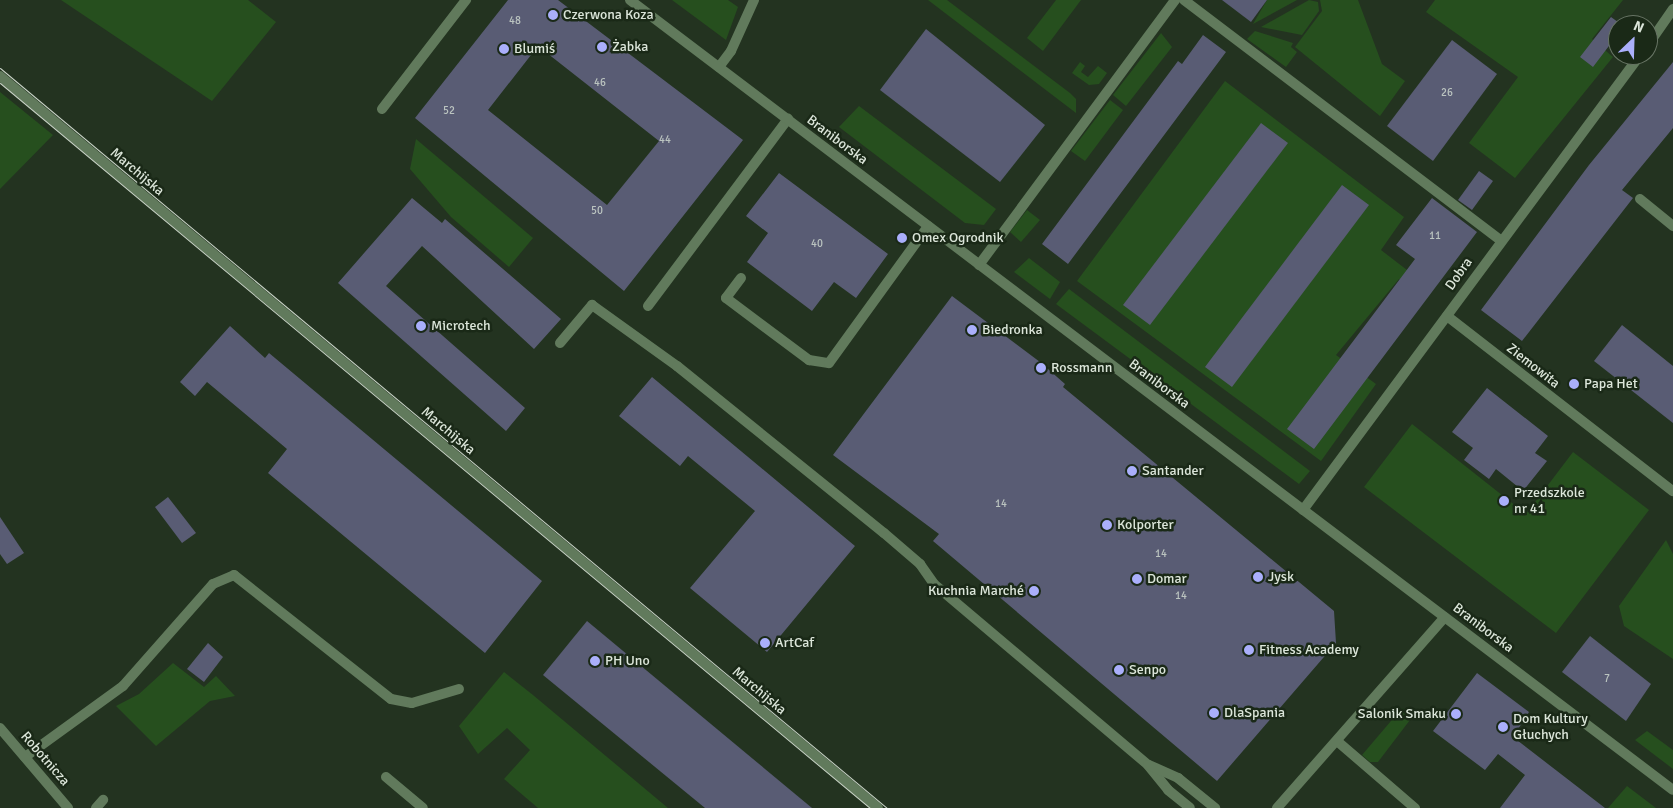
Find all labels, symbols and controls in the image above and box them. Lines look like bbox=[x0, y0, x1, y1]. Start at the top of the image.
place label: Czerwona Koza bbox=[563, 7, 653, 23]
marker: Czerwona Koza bbox=[547, 9, 559, 21]
house number: 48 bbox=[509, 14, 521, 28]
north arrow bbox=[1608, 15, 1658, 65]
text: N bbox=[1631, 17, 1647, 37]
place label: Żabka bbox=[612, 39, 648, 55]
place label: Blumiś bbox=[514, 41, 555, 57]
marker: Żabka bbox=[596, 41, 608, 53]
marker: Blumiś bbox=[498, 43, 510, 55]
house number: 46 bbox=[594, 76, 606, 90]
house number: 26 bbox=[1441, 86, 1453, 100]
house number: 52 bbox=[443, 104, 455, 118]
street label: Braniborska bbox=[803, 112, 871, 168]
house number: 44 bbox=[659, 133, 671, 147]
street label: Marchijska bbox=[107, 145, 167, 199]
house number: 50 bbox=[591, 204, 603, 218]
house number: 11 bbox=[1429, 229, 1441, 243]
place label: Omex Ogrodnik bbox=[912, 230, 1004, 246]
marker: Omex Ogrodnik bbox=[896, 232, 908, 244]
house number: 40 bbox=[811, 237, 823, 251]
street label: Dobra bbox=[1442, 254, 1476, 294]
place label: Microtech bbox=[431, 318, 491, 334]
marker: Microtech bbox=[415, 320, 427, 332]
place label: Biedronka bbox=[982, 322, 1043, 338]
marker: Biedronka bbox=[966, 324, 978, 336]
street label: Ziemowita bbox=[1503, 340, 1563, 392]
street label: Braniborska bbox=[1125, 356, 1193, 412]
place label: Rossmann bbox=[1051, 360, 1112, 376]
marker: Rossmann bbox=[1035, 362, 1047, 374]
place label: Papa Het bbox=[1584, 376, 1638, 392]
marker: Papa Het bbox=[1568, 378, 1580, 390]
street label: Marchijska bbox=[418, 404, 478, 458]
place label: Santander bbox=[1142, 463, 1204, 479]
marker: Santander bbox=[1126, 465, 1138, 477]
place label: Przedszkole nr 41 bbox=[1514, 485, 1585, 518]
marker: Przedszkole nr 41 bbox=[1498, 495, 1510, 507]
house number: 14 bbox=[995, 497, 1007, 511]
place label: Kolporter bbox=[1117, 517, 1174, 533]
marker: Kolporter bbox=[1101, 519, 1113, 531]
house number: 14 bbox=[1155, 547, 1167, 561]
place label: Jysk bbox=[1268, 569, 1294, 585]
place label: Domar bbox=[1147, 571, 1187, 587]
marker: Jysk bbox=[1252, 571, 1264, 583]
marker: Domar bbox=[1131, 573, 1143, 585]
place label: Kuchnia Marché bbox=[928, 583, 1024, 599]
marker: Kuchnia Marché bbox=[1028, 585, 1040, 597]
house number: 14 bbox=[1175, 589, 1187, 603]
street label: Braniborska bbox=[1449, 600, 1517, 656]
place label: ArtCaf bbox=[775, 635, 814, 651]
marker: ArtCaf bbox=[759, 637, 771, 649]
place label: Fitness Academy bbox=[1259, 642, 1359, 658]
marker: Fitness Academy bbox=[1243, 644, 1255, 656]
place label: PH Uno bbox=[605, 653, 650, 669]
marker: PH Uno bbox=[589, 655, 601, 667]
place label: Senpo bbox=[1129, 662, 1166, 678]
street label: Marchijska bbox=[729, 664, 789, 718]
marker: Senpo bbox=[1113, 664, 1125, 676]
house number: 7 bbox=[1604, 672, 1610, 686]
place label: DlaSpania bbox=[1224, 705, 1285, 721]
place label: Salonik Smaku bbox=[1358, 706, 1446, 722]
marker: DlaSpania bbox=[1208, 707, 1220, 719]
marker: Salonik Smaku bbox=[1450, 708, 1462, 720]
place label: Dom Kultury Głuchych bbox=[1513, 711, 1588, 744]
marker: Dom Kultury Głuchych bbox=[1497, 721, 1509, 733]
street label: Robotnicza bbox=[17, 728, 73, 790]

